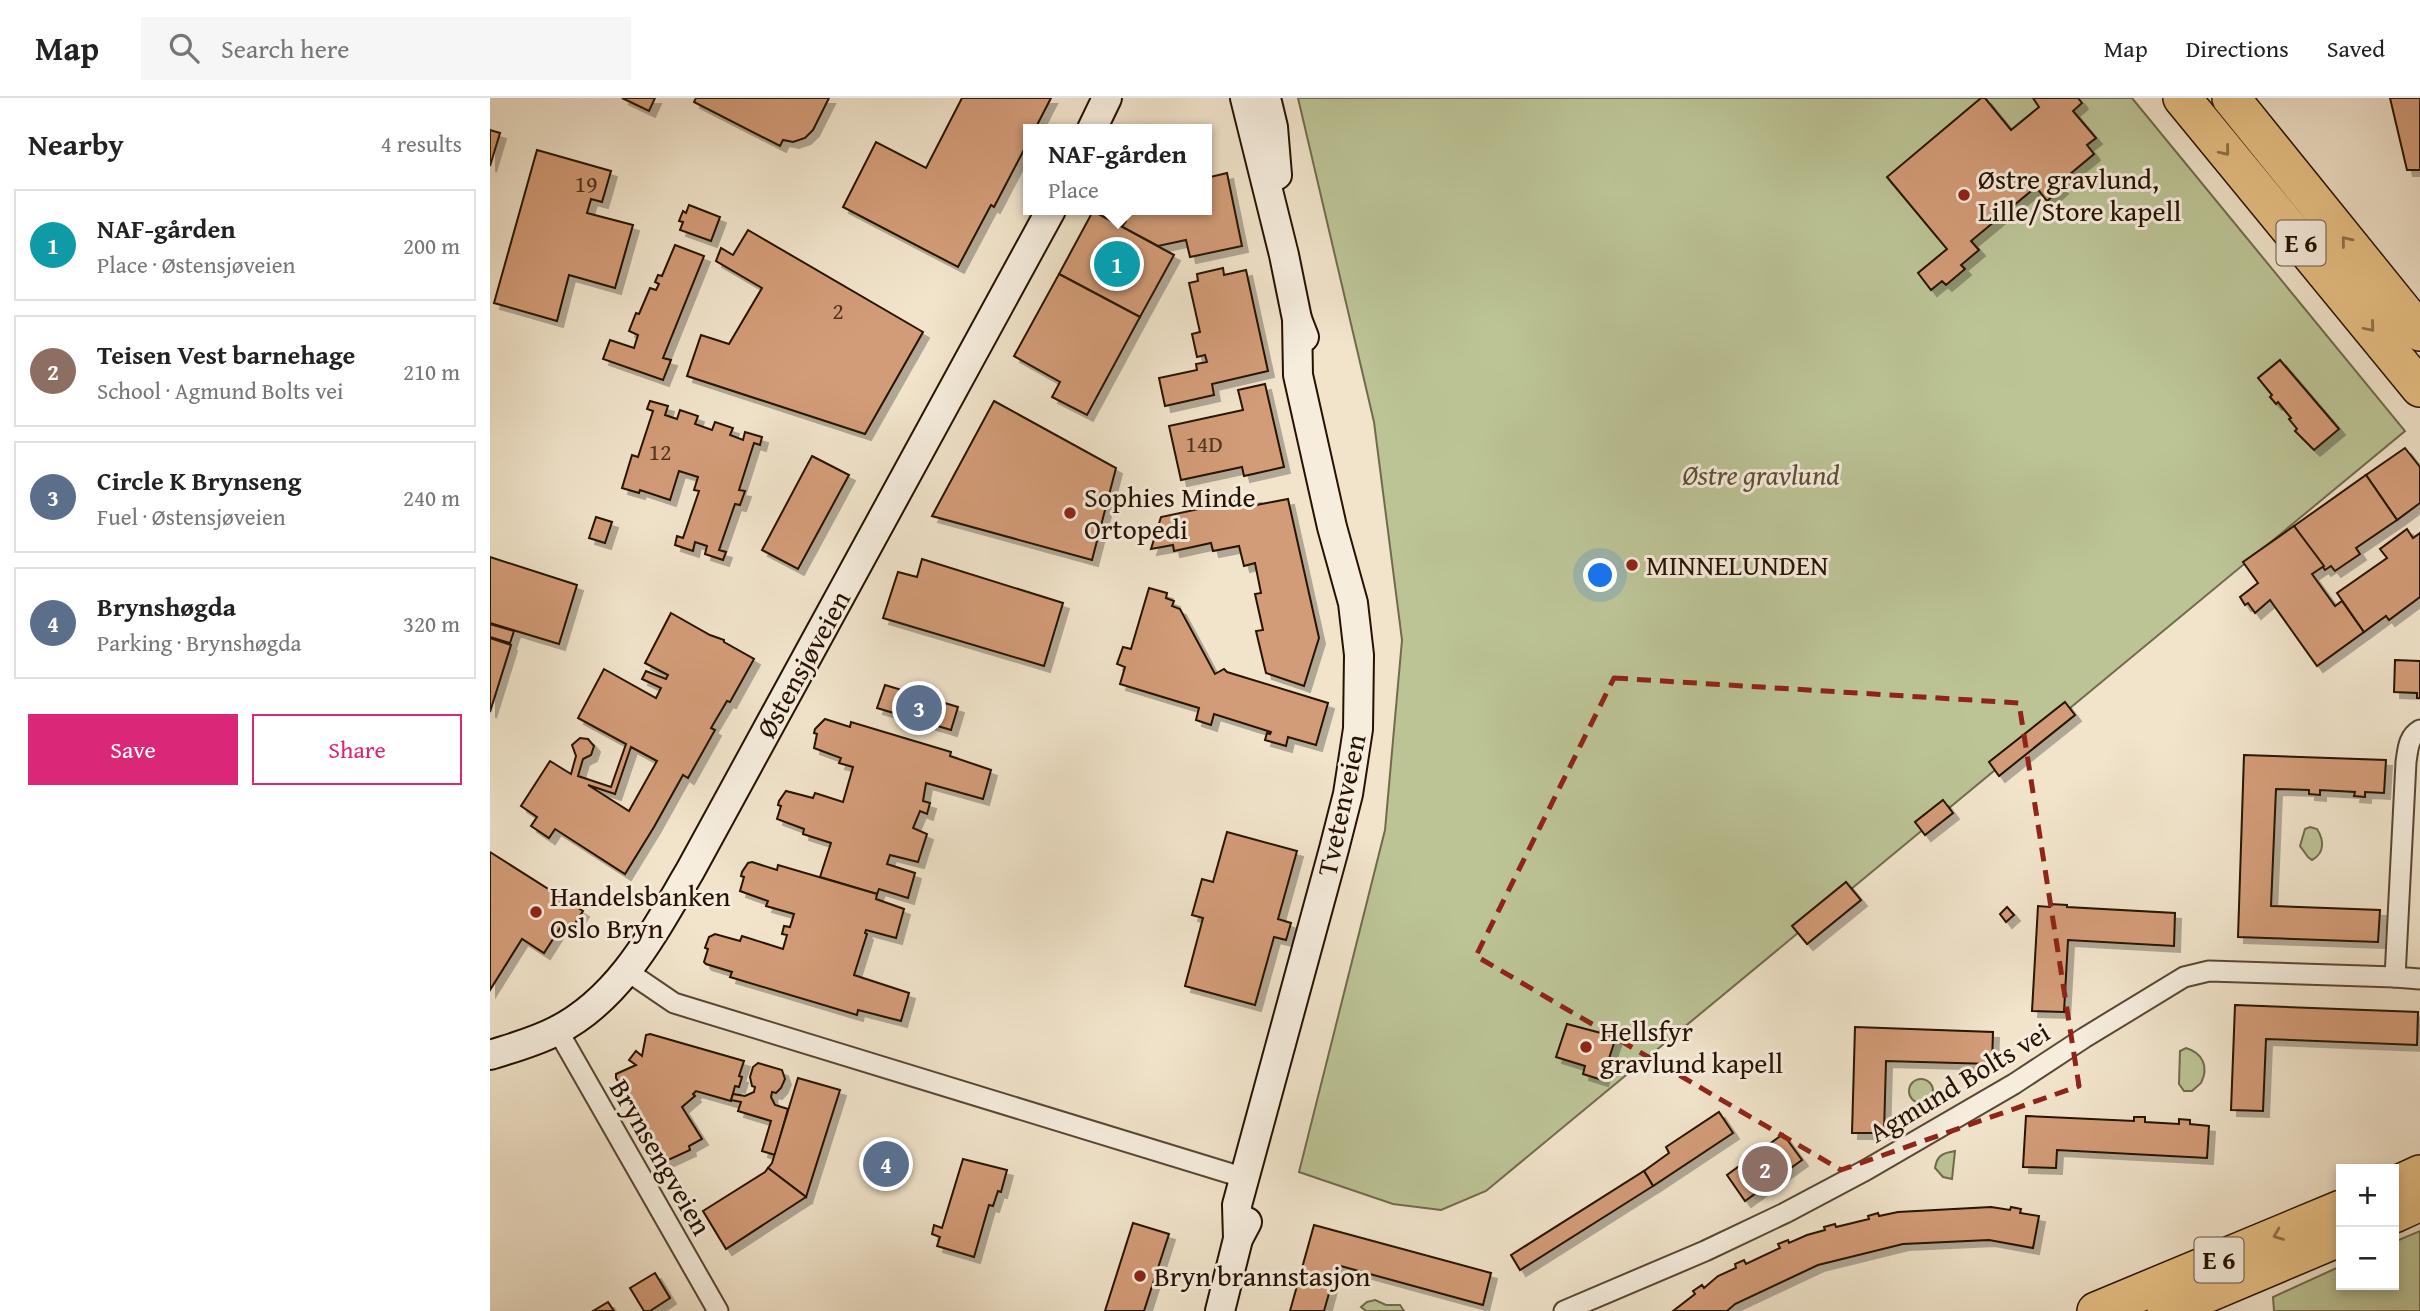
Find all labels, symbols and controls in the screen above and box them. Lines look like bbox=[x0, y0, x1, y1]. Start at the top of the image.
search box bbox=[141, 17, 631, 80]
text: Map bbox=[35, 24, 99, 72]
icon: search bbox=[165, 29, 203, 67]
text: Search here bbox=[221, 29, 349, 68]
text: Map bbox=[2104, 31, 2148, 66]
text: Directions bbox=[2186, 31, 2289, 66]
text: Saved bbox=[2327, 31, 2385, 66]
text: Nearby bbox=[28, 122, 124, 166]
popup bbox=[1023, 124, 1212, 215]
text: 4 results bbox=[381, 127, 462, 160]
text: NAF-gården bbox=[1048, 134, 1187, 173]
one-way arrow bbox=[2217, 143, 2230, 156]
place label: Østre gravlund, Lille/Store kapell bbox=[1978, 158, 2181, 231]
house number: 19 bbox=[574, 166, 598, 201]
text: Place bbox=[1048, 173, 1099, 206]
marker: Østre gravlund, Lille/Store kapell bbox=[1956, 187, 1972, 203]
text: NAF-gården bbox=[97, 209, 236, 248]
road number: E 6 bbox=[2276, 220, 2326, 266]
text: 1 bbox=[47, 229, 59, 262]
text: 200 m bbox=[403, 229, 460, 262]
one-way arrow bbox=[2341, 237, 2354, 249]
pin: 1 bbox=[1094, 238, 1140, 290]
text: Place · Østensjøveien bbox=[97, 248, 295, 281]
house number: 2 bbox=[832, 293, 844, 328]
one-way arrow bbox=[2361, 319, 2374, 332]
text: Teisen Vest barnehage bbox=[97, 335, 355, 374]
text: 2 bbox=[47, 355, 59, 388]
text: 210 m bbox=[403, 355, 460, 388]
text: School · Agmund Bolts vei bbox=[97, 374, 343, 407]
house number: 14D bbox=[1185, 426, 1223, 461]
house number: 12 bbox=[648, 434, 672, 469]
park label: Østre gravlund bbox=[1682, 454, 1840, 495]
text: Circle K Brynseng bbox=[97, 461, 301, 500]
place label: Sophies Minde Ortopedi bbox=[1084, 476, 1256, 549]
text: 3 bbox=[47, 481, 59, 514]
text: 240 m bbox=[403, 481, 460, 514]
text: Fuel · Østensjøveien bbox=[97, 500, 286, 533]
marker: Sophies Minde Ortopedi bbox=[1062, 505, 1078, 521]
place label: MINNELUNDEN bbox=[1646, 544, 1828, 585]
marker: MINNELUNDEN bbox=[1624, 557, 1640, 573]
your location bbox=[1583, 558, 1617, 592]
street label: Østensjøveien bbox=[745, 582, 860, 745]
text: Brynshøgda bbox=[97, 587, 236, 626]
text: 4 bbox=[47, 607, 59, 640]
text: 320 m bbox=[403, 607, 460, 640]
text: Parking · Brynshøgda bbox=[97, 626, 301, 659]
pin: 3 bbox=[896, 682, 942, 734]
button: Save bbox=[28, 714, 238, 785]
button: Share bbox=[252, 714, 462, 785]
street label: Tvetenveien bbox=[1305, 730, 1376, 880]
place label: Handelsbanken Oslo Bryn bbox=[550, 875, 731, 948]
marker: Handelsbanken Oslo Bryn bbox=[528, 904, 544, 920]
place label: Hellsfyr gravlund kapell bbox=[1600, 1010, 1783, 1083]
street label: Agmund Bolts vei bbox=[1860, 1011, 2057, 1152]
marker: Hellsfyr gravlund kapell bbox=[1578, 1039, 1594, 1055]
street label: Brynsengveien bbox=[600, 1071, 723, 1243]
pin: 4 bbox=[863, 1138, 909, 1190]
pin: 2 bbox=[1742, 1143, 1788, 1195]
map controls bbox=[2336, 1164, 2399, 1290]
button: + bbox=[2336, 1164, 2399, 1227]
one-way arrow bbox=[2273, 1227, 2285, 1241]
button: − bbox=[2336, 1227, 2399, 1290]
road number: E 6 bbox=[2194, 1238, 2244, 1282]
place label: Bryn brannstasjon bbox=[1154, 1255, 1371, 1296]
marker: Bryn brannstasjon bbox=[1132, 1268, 1148, 1284]

